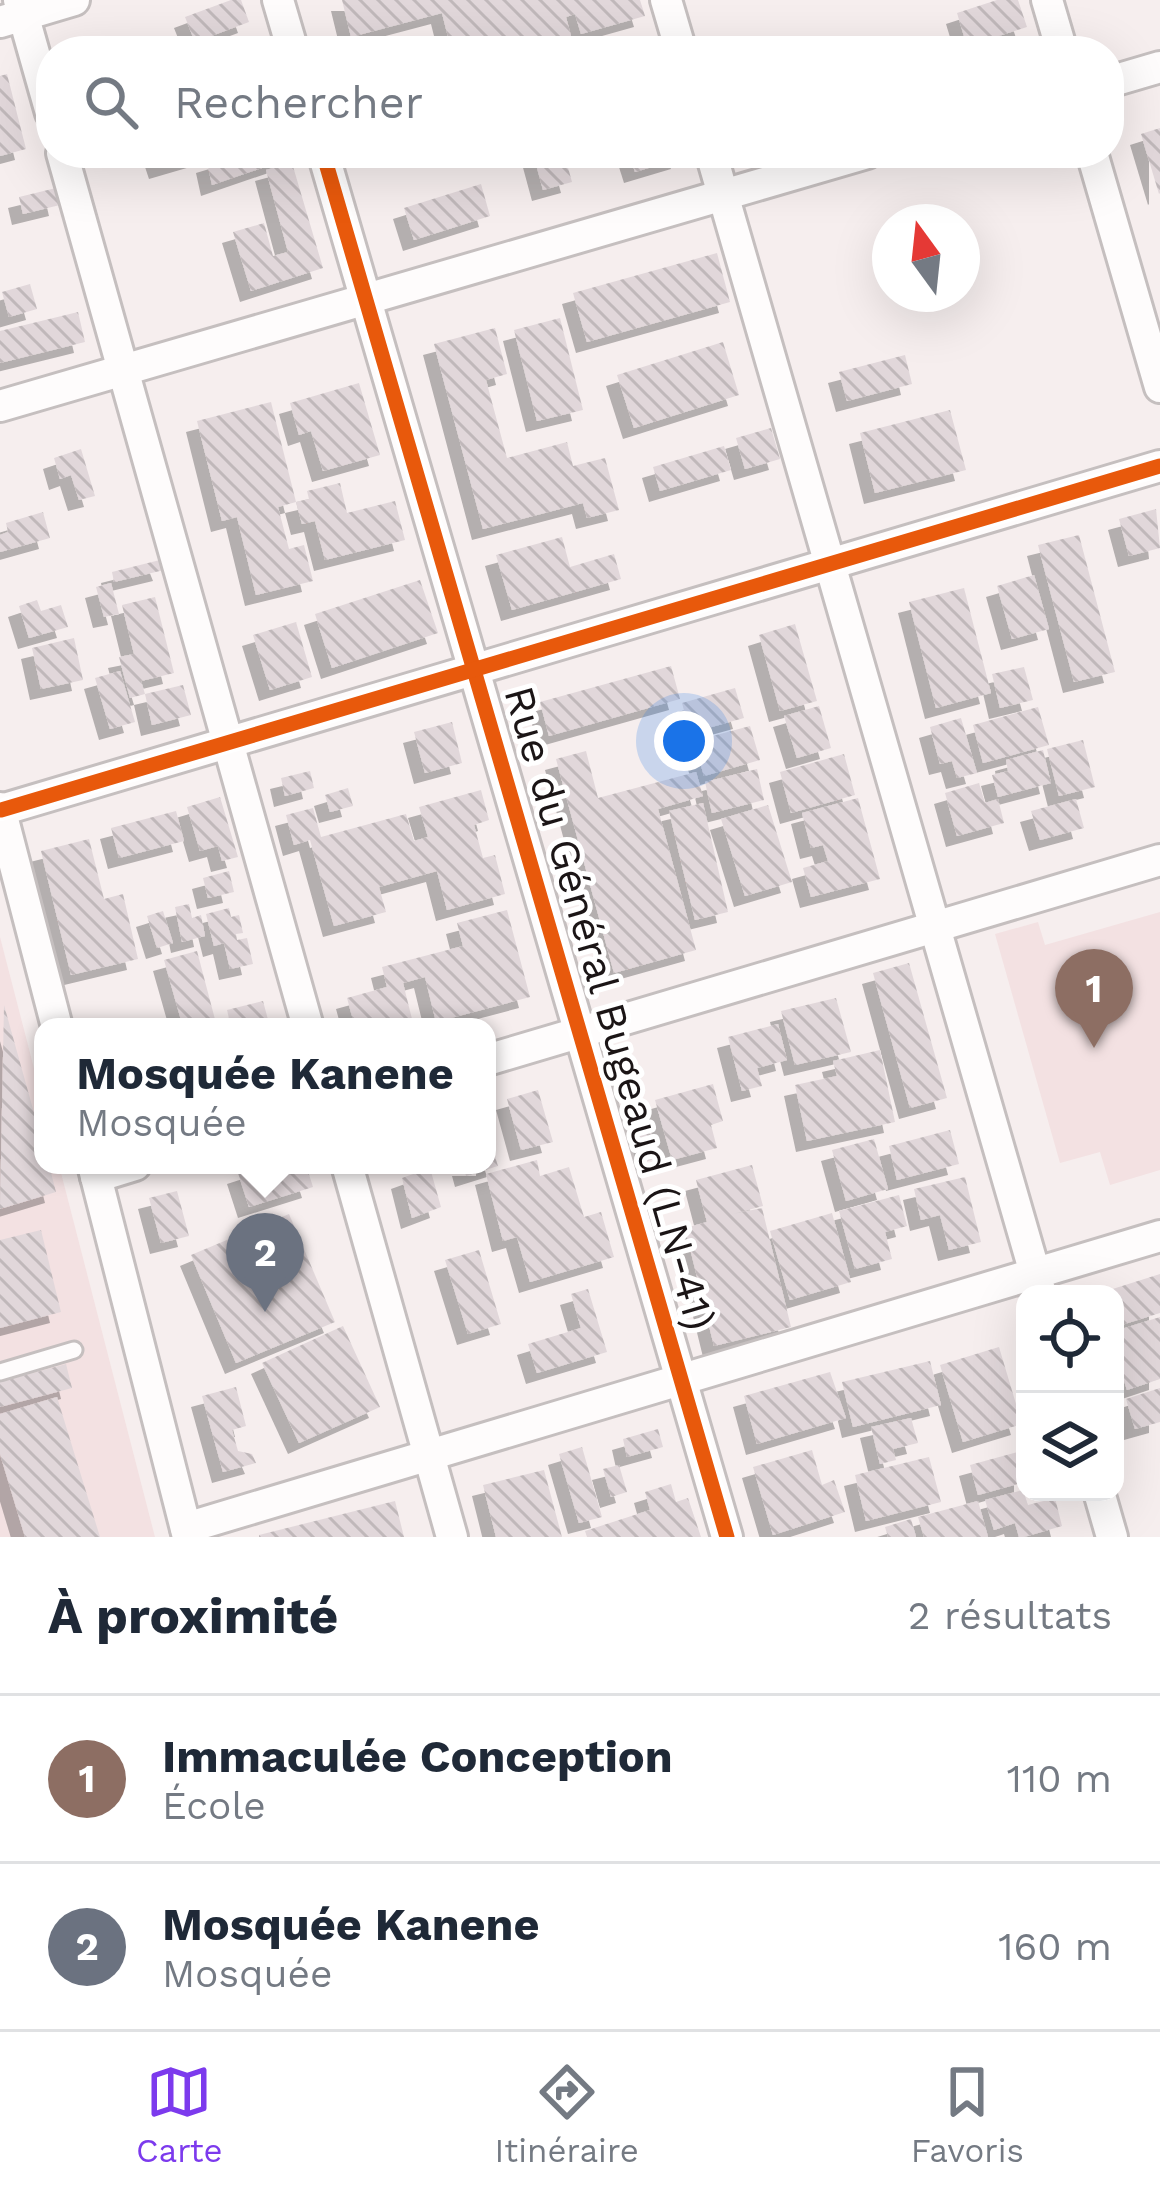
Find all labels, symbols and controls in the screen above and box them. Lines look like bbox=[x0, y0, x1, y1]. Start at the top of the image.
search box bbox=[36, 36, 1124, 168]
icon: search bbox=[78, 69, 144, 135]
text: Rechercher bbox=[174, 76, 423, 129]
north arrow bbox=[872, 204, 980, 312]
street label: Rue du Général Bugeaud (LN-41) bbox=[494, 681, 726, 1335]
your location bbox=[654, 711, 714, 771]
pin: 1 bbox=[1055, 949, 1133, 1048]
popup bbox=[34, 1018, 496, 1174]
text: Mosquée Kanene bbox=[76, 1047, 454, 1100]
text: Mosquée bbox=[76, 1100, 247, 1145]
pin: 2 bbox=[226, 1213, 304, 1312]
map controls bbox=[1016, 1285, 1124, 1501]
button: locate bbox=[1016, 1285, 1124, 1393]
button: layers bbox=[1016, 1393, 1124, 1501]
text: À proximité bbox=[48, 1586, 338, 1645]
text: 2 résultats bbox=[908, 1593, 1112, 1638]
text: Immaculée Conception bbox=[162, 1730, 673, 1783]
text: 1 bbox=[79, 1756, 95, 1801]
text: 110 m bbox=[1007, 1756, 1112, 1801]
text: École bbox=[162, 1783, 266, 1828]
text: Mosquée Kanene bbox=[162, 1898, 540, 1951]
text: 2 bbox=[75, 1924, 99, 1969]
text: 160 m bbox=[998, 1924, 1112, 1969]
text: Mosquée bbox=[162, 1951, 332, 1996]
tab: Carte bbox=[136, 2059, 223, 2170]
tab: Itinéraire bbox=[495, 2059, 639, 2170]
tab: Favoris bbox=[911, 2059, 1024, 2170]

